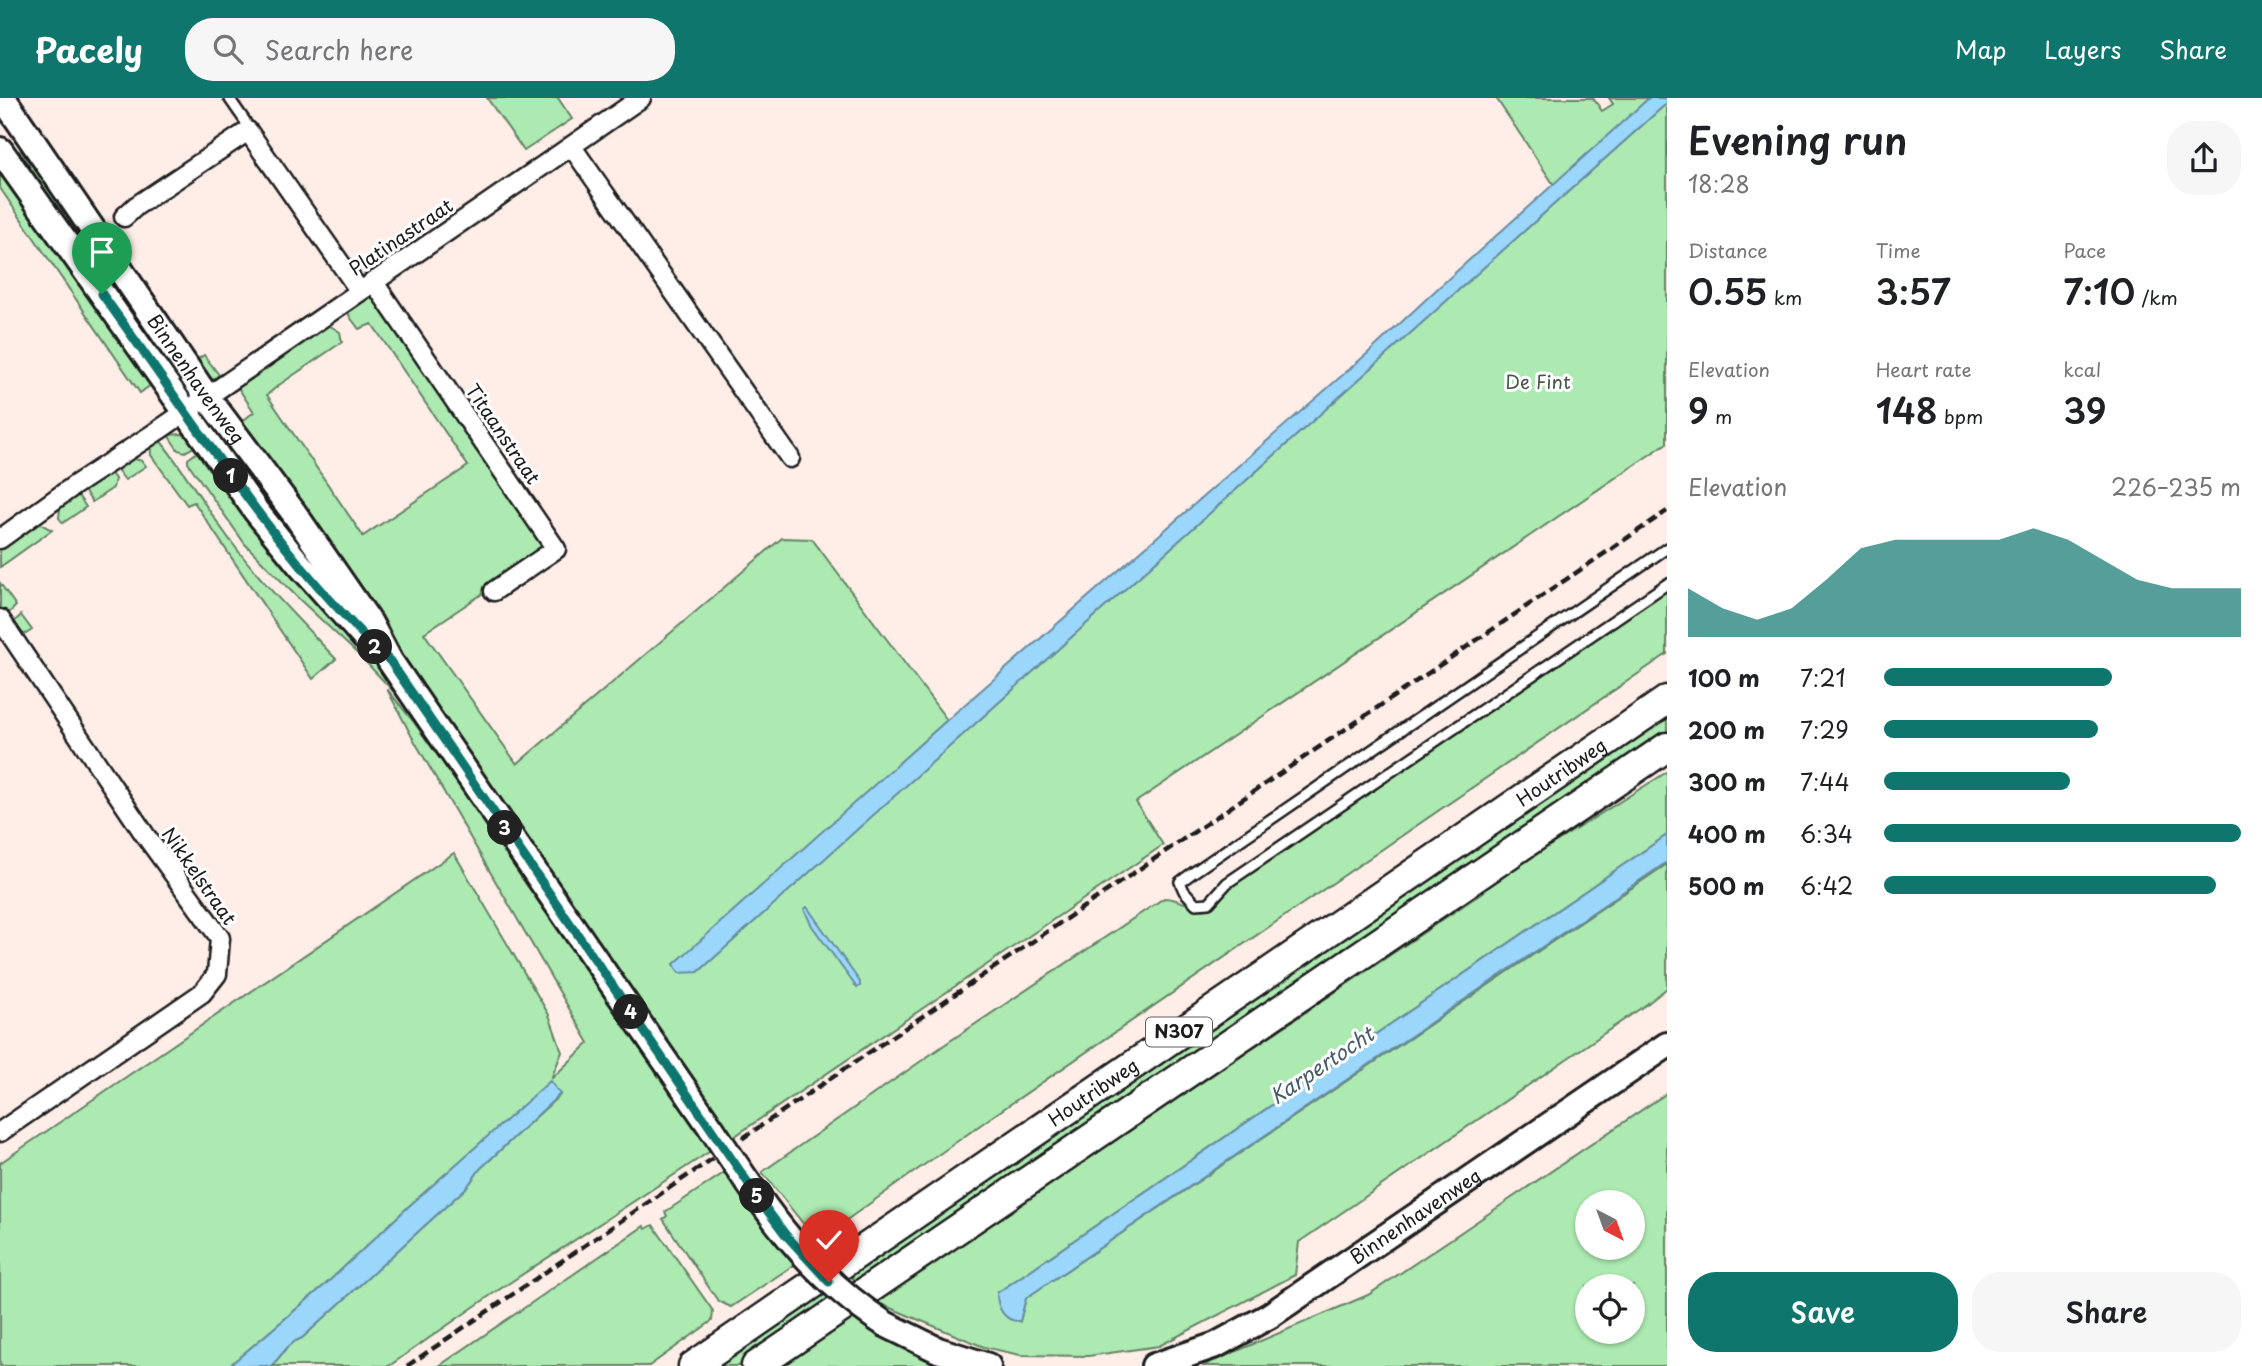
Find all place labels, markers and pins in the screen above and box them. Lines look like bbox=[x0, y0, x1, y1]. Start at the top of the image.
pin bbox=[72, 222, 132, 294]
pin: 1 bbox=[214, 458, 248, 494]
pin: 2 bbox=[358, 630, 392, 664]
pin: 3 bbox=[488, 810, 522, 846]
pin: 4 bbox=[614, 995, 648, 1030]
pin: 5 bbox=[740, 1178, 774, 1214]
pin bbox=[799, 1210, 859, 1282]

